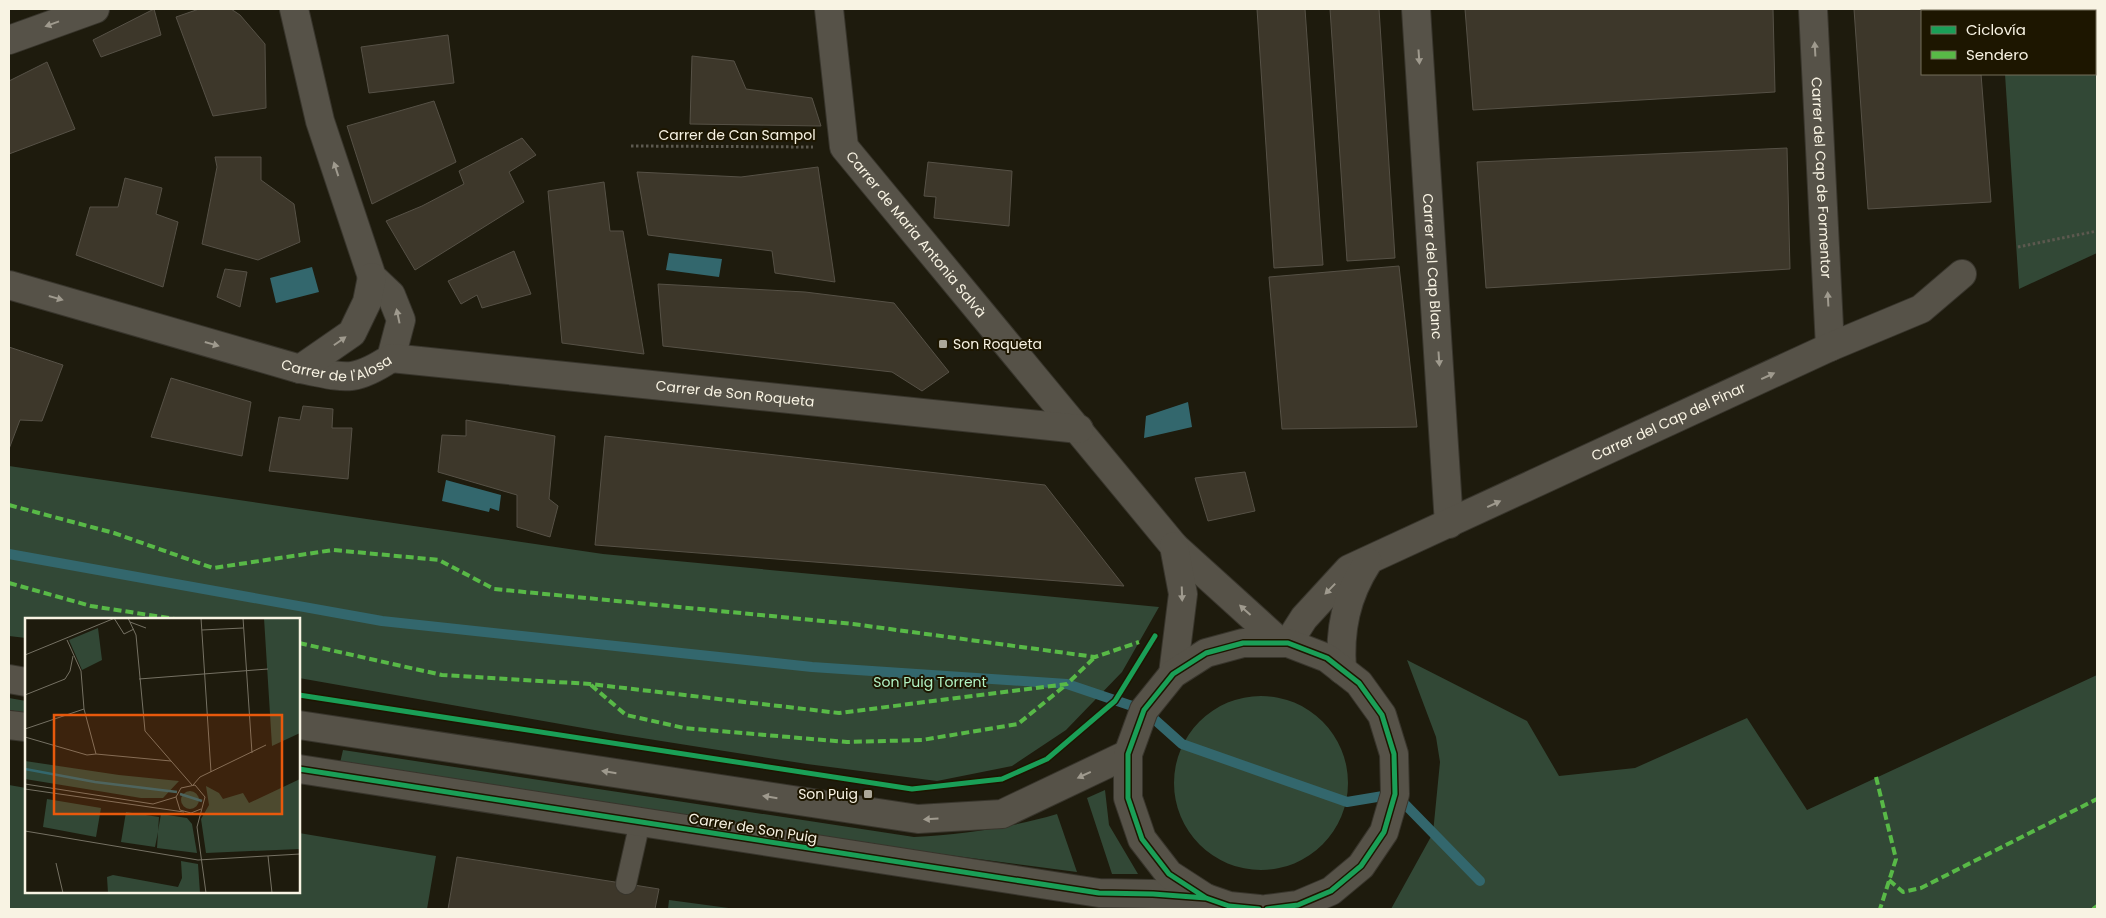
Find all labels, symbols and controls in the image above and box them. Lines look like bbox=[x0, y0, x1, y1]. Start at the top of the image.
legend bbox=[1921, 10, 2096, 75]
text: Ciclovía bbox=[1966, 19, 2026, 40]
one-way arrow bbox=[44, 20, 59, 28]
one-way arrow bbox=[1811, 41, 1819, 57]
text: Sendero bbox=[1966, 44, 2028, 65]
one-way arrow bbox=[1416, 50, 1424, 66]
street label: Carrer del Cap de Formentor bbox=[1806, 76, 1837, 279]
street label: Carrer de Can Sampol bbox=[658, 125, 816, 145]
street label: Carrer de Maria Antonia Salvà bbox=[841, 147, 991, 322]
one-way arrow bbox=[332, 161, 340, 176]
street label: Carrer del Cap Blanc bbox=[1418, 193, 1447, 340]
one-way arrow bbox=[1823, 290, 1831, 306]
one-way arrow bbox=[48, 295, 63, 303]
one-way arrow bbox=[394, 308, 402, 324]
place label: Son Roqueta bbox=[953, 334, 1042, 354]
one-way arrow bbox=[333, 336, 347, 346]
marker: Son Roqueta bbox=[937, 338, 949, 350]
one-way arrow bbox=[204, 340, 219, 348]
street label: Carrer de l'Alosa bbox=[279, 350, 396, 386]
one-way arrow bbox=[1435, 352, 1443, 368]
one-way arrow bbox=[1761, 372, 1775, 380]
street label: Carrer de Son Roqueta bbox=[655, 375, 815, 412]
street label: Carrer del Cap del Pinar bbox=[1588, 377, 1749, 466]
one-way arrow bbox=[1486, 500, 1501, 508]
one-way arrow bbox=[1324, 583, 1336, 595]
one-way arrow bbox=[1178, 586, 1186, 602]
one-way arrow bbox=[1240, 604, 1252, 616]
inset map bbox=[25, 618, 300, 893]
park label: Son Puig Torrent bbox=[873, 672, 987, 692]
one-way arrow bbox=[601, 768, 617, 776]
one-way arrow bbox=[1077, 771, 1091, 779]
place label: Son Puig bbox=[798, 784, 858, 804]
marker: Son Puig bbox=[862, 788, 874, 800]
one-way arrow bbox=[762, 792, 778, 800]
street label: Carrer de Son Puig bbox=[687, 808, 819, 848]
one-way arrow bbox=[923, 815, 939, 823]

